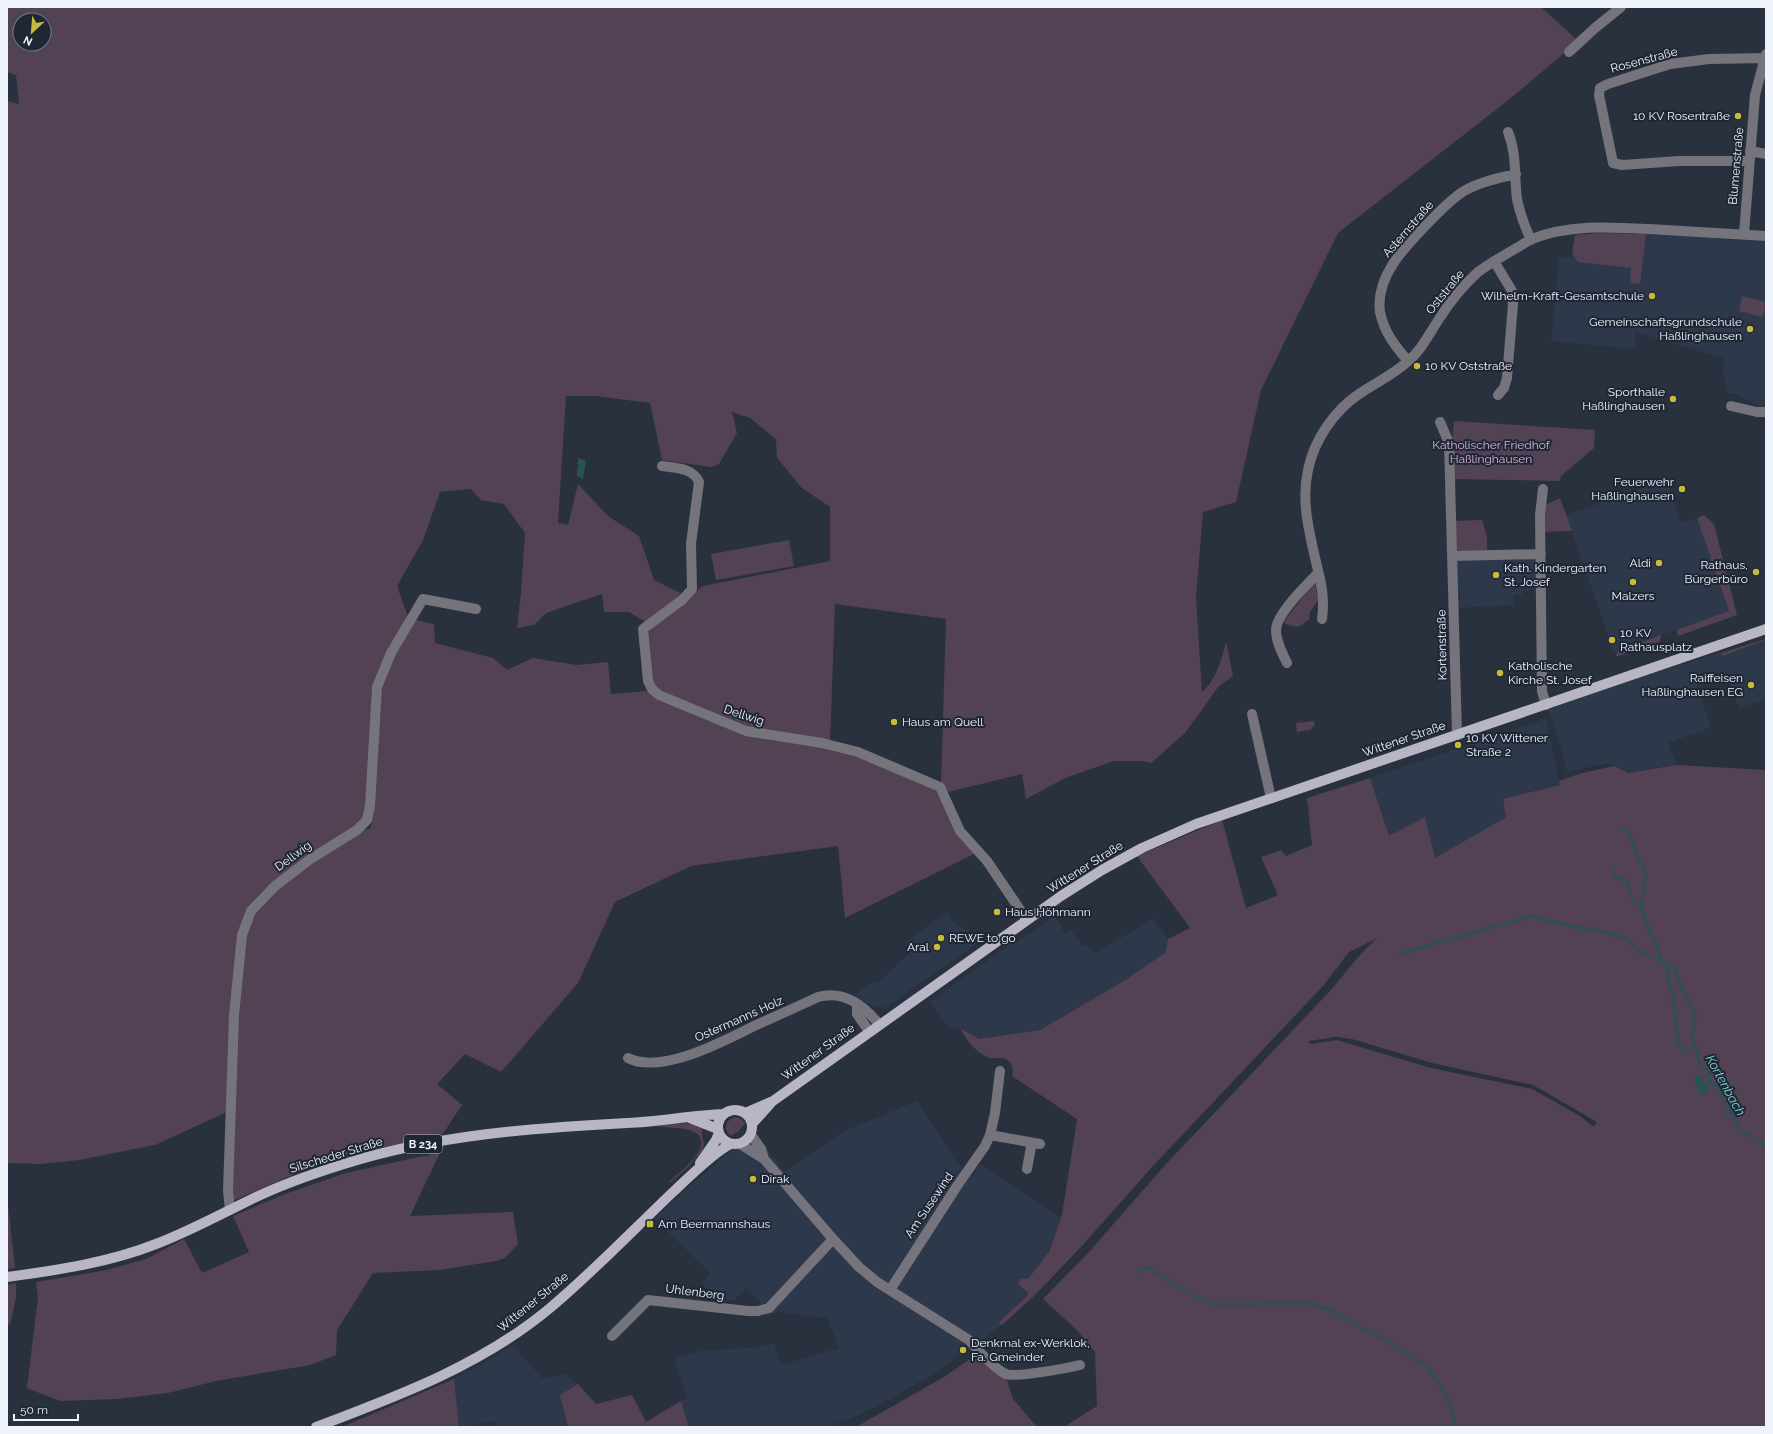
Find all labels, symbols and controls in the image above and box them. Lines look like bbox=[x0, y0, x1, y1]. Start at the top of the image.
north arrow bbox=[12, 12, 52, 52]
text: N bbox=[21, 33, 34, 48]
street label: Rosenstraße bbox=[1609, 44, 1679, 76]
place label: 10 KV Rosentraße bbox=[1633, 109, 1730, 123]
marker: 10 KV Rosentraße bbox=[1733, 111, 1743, 121]
street label: Blumenstraße bbox=[1726, 127, 1746, 205]
street label: Asternstraße bbox=[1380, 198, 1436, 260]
street label: Oststraße bbox=[1423, 267, 1467, 317]
place label: Wilhelm-Kraft-Gesamtschule bbox=[1481, 289, 1644, 303]
marker: Wilhelm-Kraft-Gesamtschule bbox=[1647, 291, 1657, 301]
place label: Gemeinschaftsgrundschule Haßlinghausen bbox=[1589, 315, 1742, 343]
marker: Gemeinschaftsgrundschule Haßlinghausen bbox=[1745, 324, 1755, 334]
place label: 10 KV Oststraße bbox=[1425, 359, 1512, 373]
marker: 10 KV Oststraße bbox=[1412, 361, 1422, 371]
place label: Sporthalle Haßlinghausen bbox=[1582, 385, 1665, 413]
marker: Sporthalle Haßlinghausen bbox=[1668, 394, 1678, 404]
park label: Katholischer Friedhof Haßlinghausen bbox=[1432, 438, 1551, 466]
place label: Feuerwehr Haßlinghausen bbox=[1591, 475, 1675, 503]
marker: Feuerwehr Haßlinghausen bbox=[1677, 484, 1687, 494]
place label: Aldi bbox=[1630, 556, 1651, 570]
marker: Aldi bbox=[1654, 558, 1664, 568]
place label: Rathaus, Bürgerbüro bbox=[1684, 558, 1748, 586]
place label: Kath. Kindergarten St. Josef bbox=[1504, 561, 1607, 589]
marker: Rathaus, Bürgerbüro bbox=[1751, 567, 1761, 577]
marker: Kath. Kindergarten St. Josef bbox=[1491, 570, 1501, 580]
marker: Malzers bbox=[1628, 577, 1638, 587]
place label: Malzers bbox=[1611, 589, 1655, 603]
street label: Kortenstraße bbox=[1434, 609, 1450, 681]
place label: 10 KV Rathausplatz bbox=[1620, 626, 1692, 654]
marker: 10 KV Rathausplatz bbox=[1607, 635, 1617, 645]
place label: Katholische Kirche St. Josef bbox=[1508, 659, 1593, 687]
marker: Katholische Kirche St. Josef bbox=[1495, 668, 1505, 678]
place label: Raiffeisen Haßlinghausen EG bbox=[1641, 671, 1743, 699]
marker: Raiffeisen Haßlinghausen EG bbox=[1746, 680, 1756, 690]
street label: Dellwig bbox=[722, 702, 766, 728]
place label: Haus am Quell bbox=[902, 715, 984, 729]
marker: Haus am Quell bbox=[889, 717, 899, 727]
street label: Wittener Straße bbox=[1361, 718, 1447, 760]
place label: 10 KV Wittener Straße 2 bbox=[1466, 731, 1549, 759]
marker: 10 KV Wittener Straße 2 bbox=[1453, 740, 1463, 750]
street label: Dellwig bbox=[272, 838, 314, 874]
street label: Wittener Straße bbox=[1044, 838, 1126, 896]
place label: Haus Höhmann bbox=[1005, 905, 1091, 919]
marker: Haus Höhmann bbox=[992, 907, 1002, 917]
place label: REWE to go bbox=[949, 931, 1016, 945]
marker: REWE to go bbox=[936, 933, 946, 943]
place label: Aral bbox=[907, 940, 930, 954]
marker: Aral bbox=[932, 942, 942, 952]
street label: Ostermanns Holz bbox=[693, 993, 786, 1045]
street label: Wittener Straße bbox=[779, 1021, 857, 1083]
water label: Kortenbach bbox=[1703, 1052, 1748, 1118]
street label: Silscheder Straße bbox=[288, 1134, 384, 1176]
road number: B 234 bbox=[404, 1135, 442, 1153]
street label: Am Susewind bbox=[902, 1170, 956, 1240]
place label: Dirak bbox=[761, 1172, 790, 1186]
marker: Dirak bbox=[748, 1174, 758, 1184]
place label: Am Beermannshaus bbox=[658, 1217, 771, 1231]
marker: Am Beermannshaus bbox=[645, 1219, 655, 1229]
street label: Wittener Straße bbox=[495, 1269, 571, 1335]
street label: Uhlenberg bbox=[665, 1281, 725, 1303]
place label: Denkmal ex-Werklok, Fa. Gmeinder bbox=[971, 1336, 1090, 1364]
marker: Denkmal ex-Werklok, Fa. Gmeinder bbox=[958, 1345, 968, 1355]
scale bar bbox=[14, 1396, 78, 1422]
text: 50 m bbox=[20, 1403, 48, 1417]

